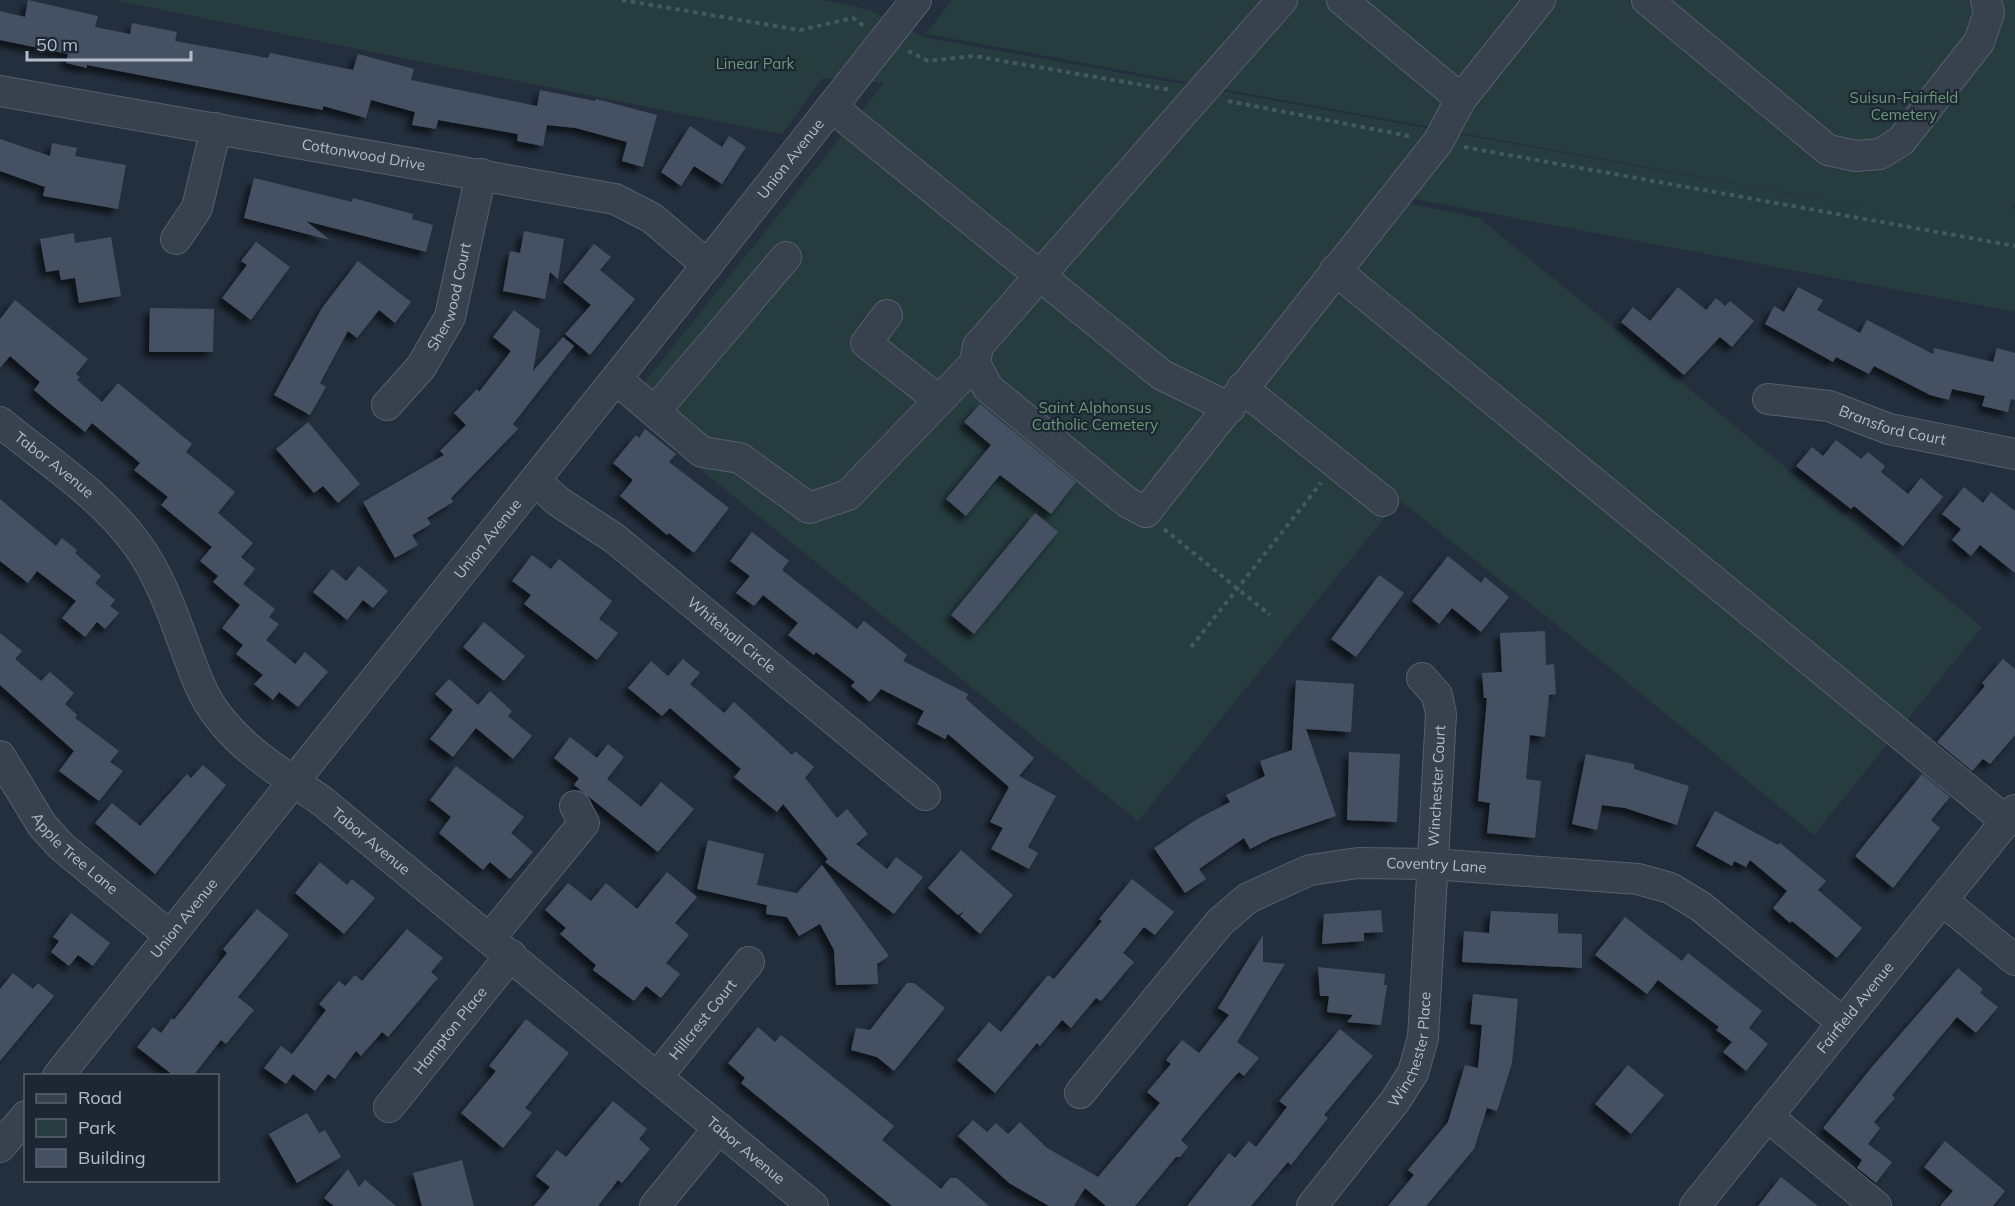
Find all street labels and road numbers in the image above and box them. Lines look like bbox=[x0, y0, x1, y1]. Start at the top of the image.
street label: Union Avenue bbox=[753, 115, 828, 202]
street label: Cottonwood Drive bbox=[300, 134, 427, 175]
street label: Sherwood Court bbox=[423, 241, 475, 354]
street label: Bransford Court bbox=[1836, 401, 1948, 449]
street label: Tabor Avenue bbox=[11, 427, 98, 502]
street label: Union Avenue bbox=[450, 495, 525, 582]
street label: Whitehall Circle bbox=[683, 592, 780, 677]
street label: Winchester Court bbox=[1424, 725, 1449, 847]
street label: Tabor Avenue bbox=[328, 803, 414, 879]
street label: Apple Tree Lane bbox=[28, 809, 122, 898]
street label: Coventry Lane bbox=[1386, 853, 1487, 877]
street label: Union Avenue bbox=[146, 874, 222, 962]
street label: Fairfield Avenue bbox=[1812, 958, 1898, 1057]
street label: Hillcrest Court bbox=[665, 975, 740, 1064]
street label: Hampton Place bbox=[409, 983, 491, 1078]
street label: Winchester Place bbox=[1384, 991, 1435, 1111]
street label: Tabor Avenue bbox=[703, 1112, 789, 1188]

